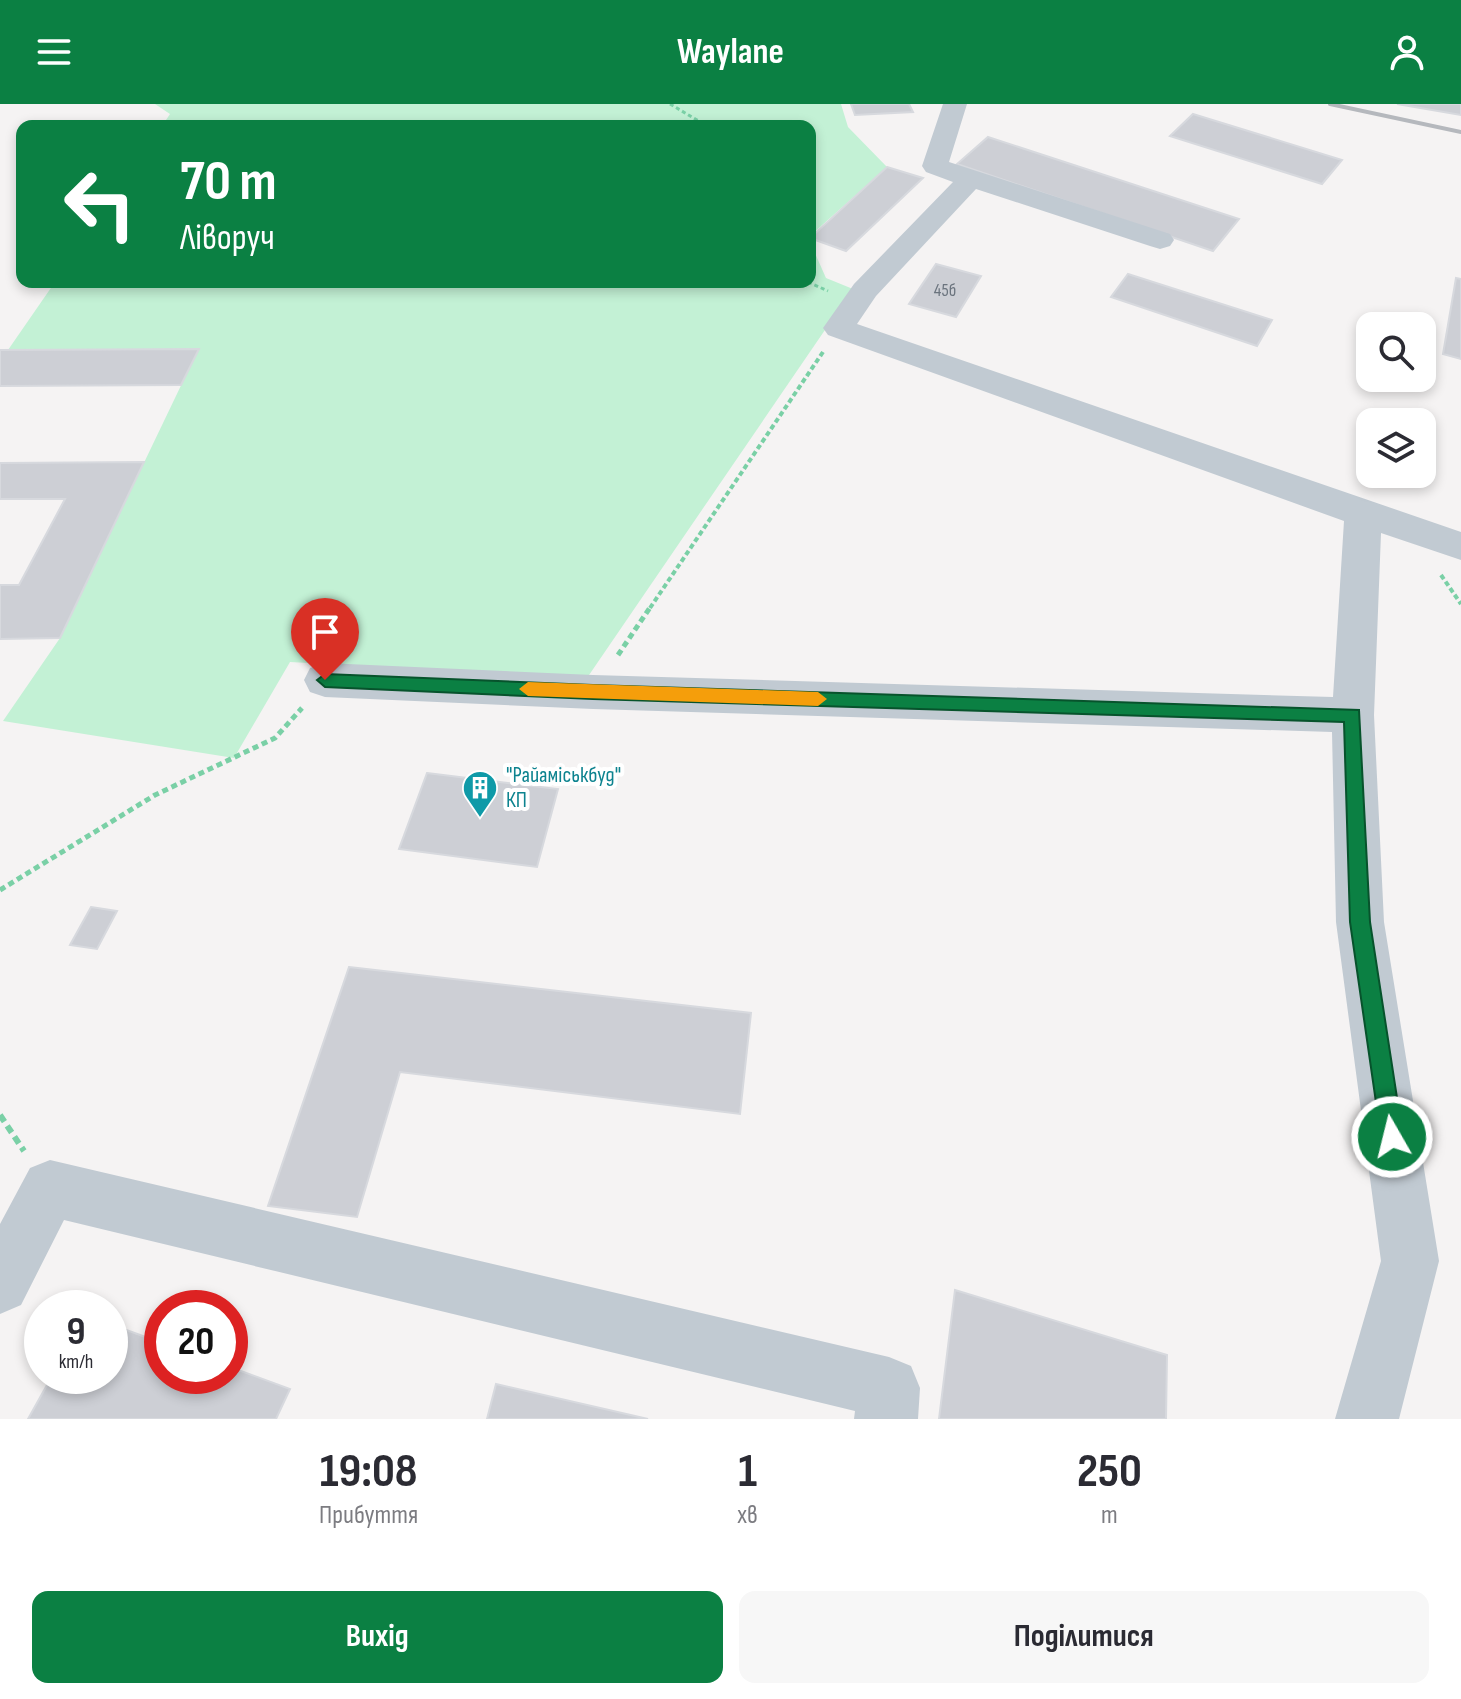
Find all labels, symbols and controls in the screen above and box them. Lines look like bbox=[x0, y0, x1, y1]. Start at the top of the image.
icon: menu bbox=[32, 30, 76, 74]
icon: person bbox=[1385, 30, 1429, 74]
text: Waylane bbox=[677, 31, 784, 74]
text: 70 m bbox=[180, 149, 277, 216]
icon: left bbox=[48, 152, 152, 256]
text: Ліворуч bbox=[180, 217, 275, 260]
house number: 45б bbox=[934, 280, 956, 301]
map controls bbox=[1356, 312, 1436, 488]
button: search bbox=[1356, 312, 1436, 392]
button: layers bbox=[1356, 408, 1436, 488]
pin bbox=[291, 598, 359, 680]
icon: arrive bbox=[303, 610, 347, 654]
place label: "Райаміськбуд" КП bbox=[506, 762, 621, 814]
building icon: "Райаміськбуд" КП bbox=[461, 769, 499, 819]
position arrow bbox=[1350, 1095, 1434, 1179]
speed limit sign: 20 bbox=[144, 1290, 248, 1394]
text: 9 bbox=[67, 1308, 85, 1356]
text: km/h bbox=[59, 1350, 93, 1374]
text: 19:08 bbox=[320, 1443, 418, 1500]
text: 1 bbox=[738, 1443, 757, 1500]
text: 250 bbox=[1077, 1443, 1142, 1500]
text: Прибуття bbox=[319, 1500, 418, 1531]
text: хв bbox=[737, 1500, 758, 1531]
text: m bbox=[1101, 1500, 1118, 1531]
button: Вихід bbox=[32, 1591, 723, 1683]
button: Поділитися bbox=[739, 1591, 1429, 1683]

